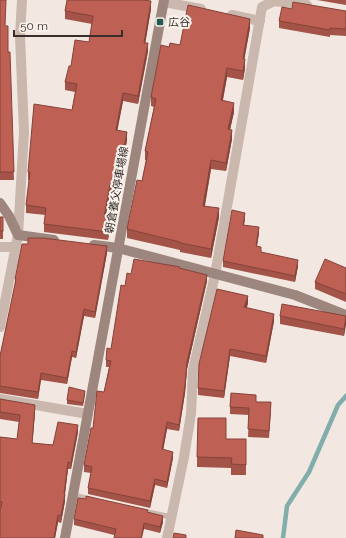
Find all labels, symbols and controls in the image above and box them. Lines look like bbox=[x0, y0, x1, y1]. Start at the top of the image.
scale bar bbox=[14, 12, 122, 38]
place label: 広谷 bbox=[168, 16, 190, 29]
marker: 広谷 bbox=[155, 17, 165, 27]
text: 50 m bbox=[20, 19, 48, 33]
street label: 朝倉養父停車場線 bbox=[103, 146, 131, 234]

